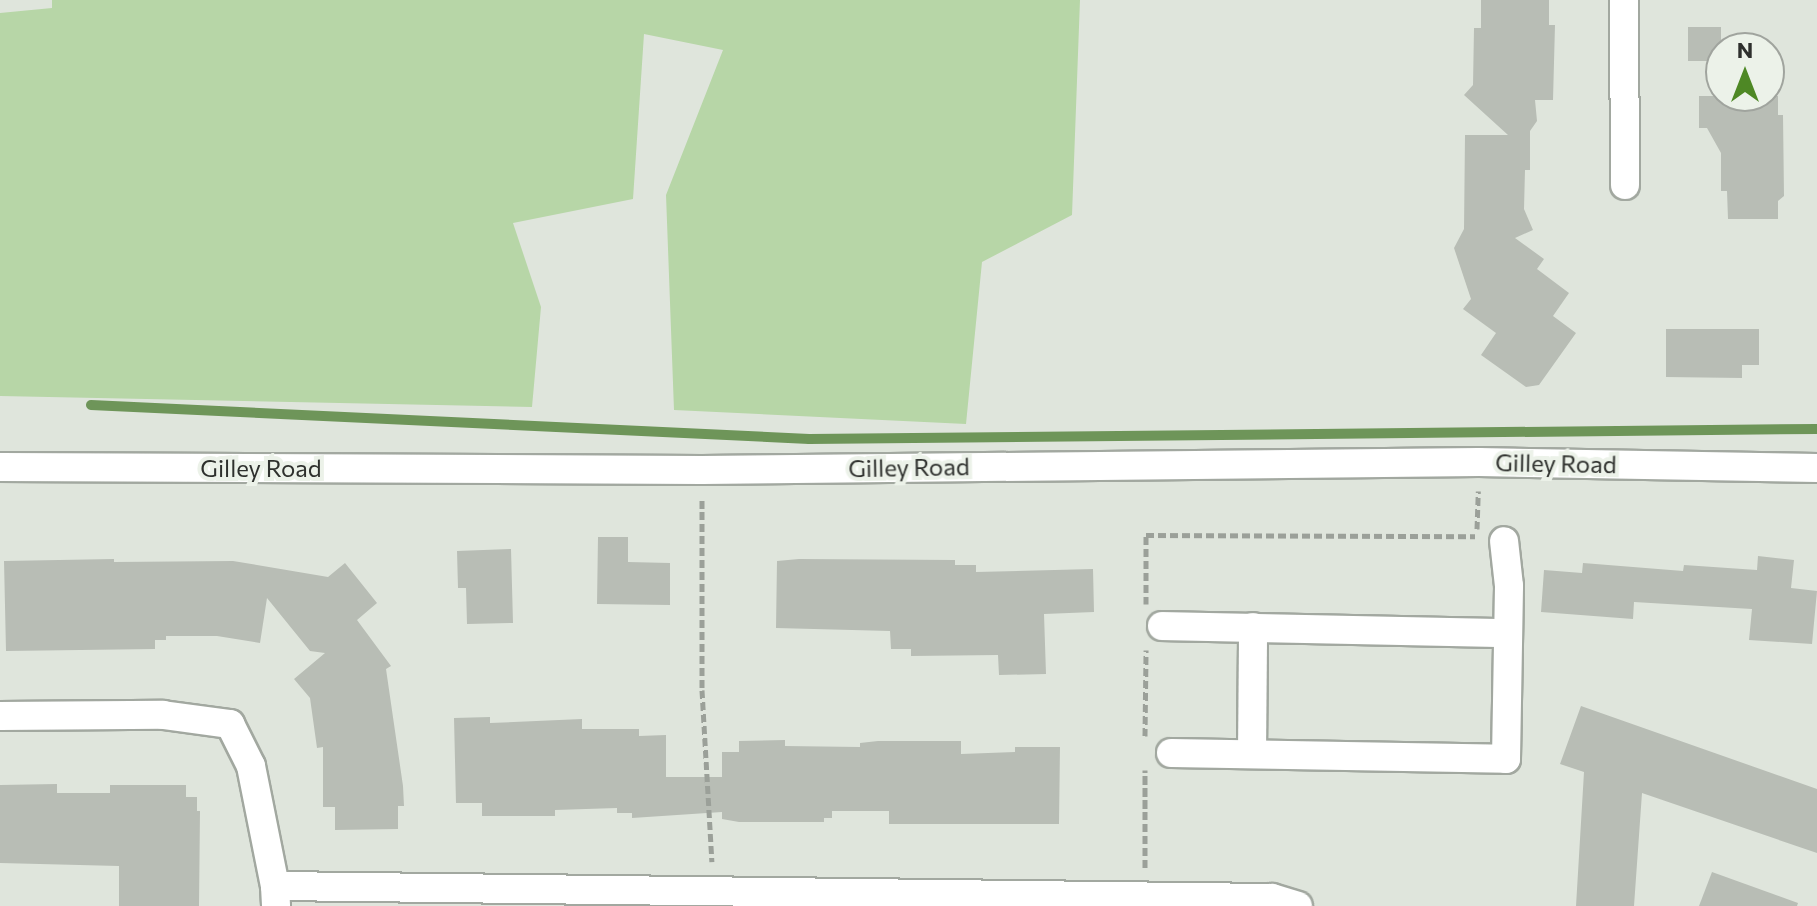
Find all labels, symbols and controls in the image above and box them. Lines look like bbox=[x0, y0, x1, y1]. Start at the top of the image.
north arrow bbox=[1705, 32, 1785, 112]
text: N bbox=[1737, 36, 1753, 63]
street label: Gilley Road bbox=[1495, 448, 1617, 478]
street label: Gilley Road bbox=[848, 452, 970, 482]
street label: Gilley Road bbox=[200, 454, 322, 482]

